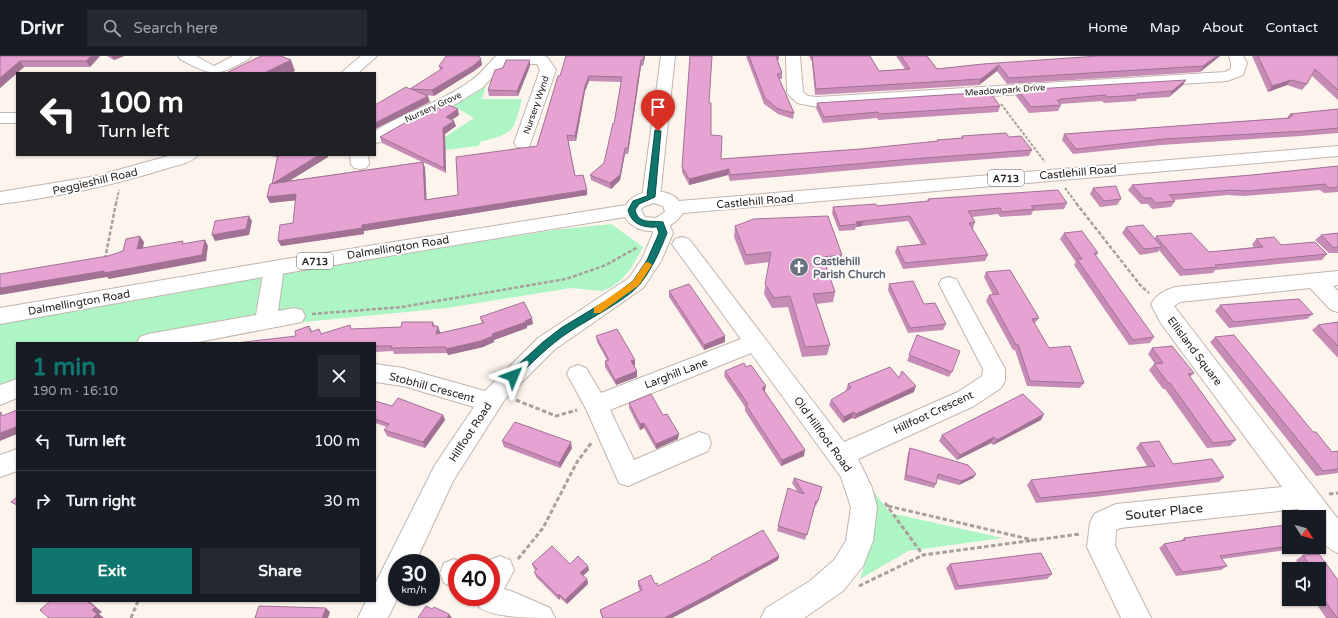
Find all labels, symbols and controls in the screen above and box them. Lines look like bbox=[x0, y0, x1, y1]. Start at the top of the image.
search box bbox=[87, 10, 367, 46]
text: Drivr bbox=[20, 17, 63, 39]
icon: search bbox=[101, 17, 123, 39]
text: Search here bbox=[133, 19, 218, 37]
text: Home bbox=[1088, 19, 1128, 36]
text: Map bbox=[1150, 19, 1180, 36]
text: About bbox=[1202, 19, 1244, 36]
text: Contact bbox=[1266, 19, 1318, 36]
street label: Nursery Wynd bbox=[521, 74, 552, 136]
street label: Meadowpark Drive bbox=[964, 82, 1046, 99]
text: 100 m bbox=[98, 86, 184, 120]
icon: left bbox=[32, 88, 84, 140]
street label: Nursery Grove bbox=[403, 89, 463, 125]
pin bbox=[641, 90, 675, 131]
icon: arrive bbox=[647, 96, 669, 118]
text: Turn left bbox=[98, 120, 170, 142]
street label: Castlehill Road bbox=[1039, 163, 1117, 182]
street label: Peggieshill Road bbox=[51, 165, 139, 198]
road number: A713 bbox=[988, 170, 1024, 186]
street label: Castlehill Road bbox=[716, 192, 794, 211]
street label: Dalmellington Road bbox=[346, 233, 450, 262]
road number: A713 bbox=[297, 253, 333, 269]
place label: Castlehill Parish Church bbox=[813, 255, 886, 281]
church icon: Castlehill Parish Church bbox=[788, 256, 810, 278]
street label: Dalmellington Road bbox=[27, 287, 131, 318]
street label: Ellisland Square bbox=[1164, 314, 1225, 388]
text: 1 min bbox=[32, 353, 96, 382]
button: close bbox=[318, 355, 360, 397]
position arrow bbox=[492, 355, 534, 397]
street label: Larghill Lane bbox=[643, 355, 710, 391]
street label: Stobhill Crescent bbox=[388, 370, 476, 405]
text: 190 m · 16:10 bbox=[32, 383, 118, 399]
street label: Hillfoot Crescent bbox=[891, 388, 975, 437]
street label: Old Hillfoot Road bbox=[791, 394, 854, 474]
street label: Hillfoot Road bbox=[446, 400, 495, 464]
icon: left bbox=[32, 430, 54, 452]
text: Turn left bbox=[66, 432, 126, 450]
text: 100 m bbox=[314, 432, 360, 450]
icon: right bbox=[32, 490, 54, 512]
text: Turn right bbox=[66, 492, 136, 510]
text: 30 m bbox=[323, 492, 360, 510]
street label: Souter Place bbox=[1125, 500, 1204, 524]
north arrow bbox=[1282, 510, 1326, 554]
map controls bbox=[1282, 510, 1326, 606]
button: Exit bbox=[32, 548, 192, 594]
button: Share bbox=[200, 548, 360, 594]
speed limit sign: 40 bbox=[448, 554, 500, 606]
button: sound bbox=[1282, 562, 1326, 606]
text: 30 bbox=[401, 563, 427, 587]
text: km/h bbox=[401, 584, 427, 596]

